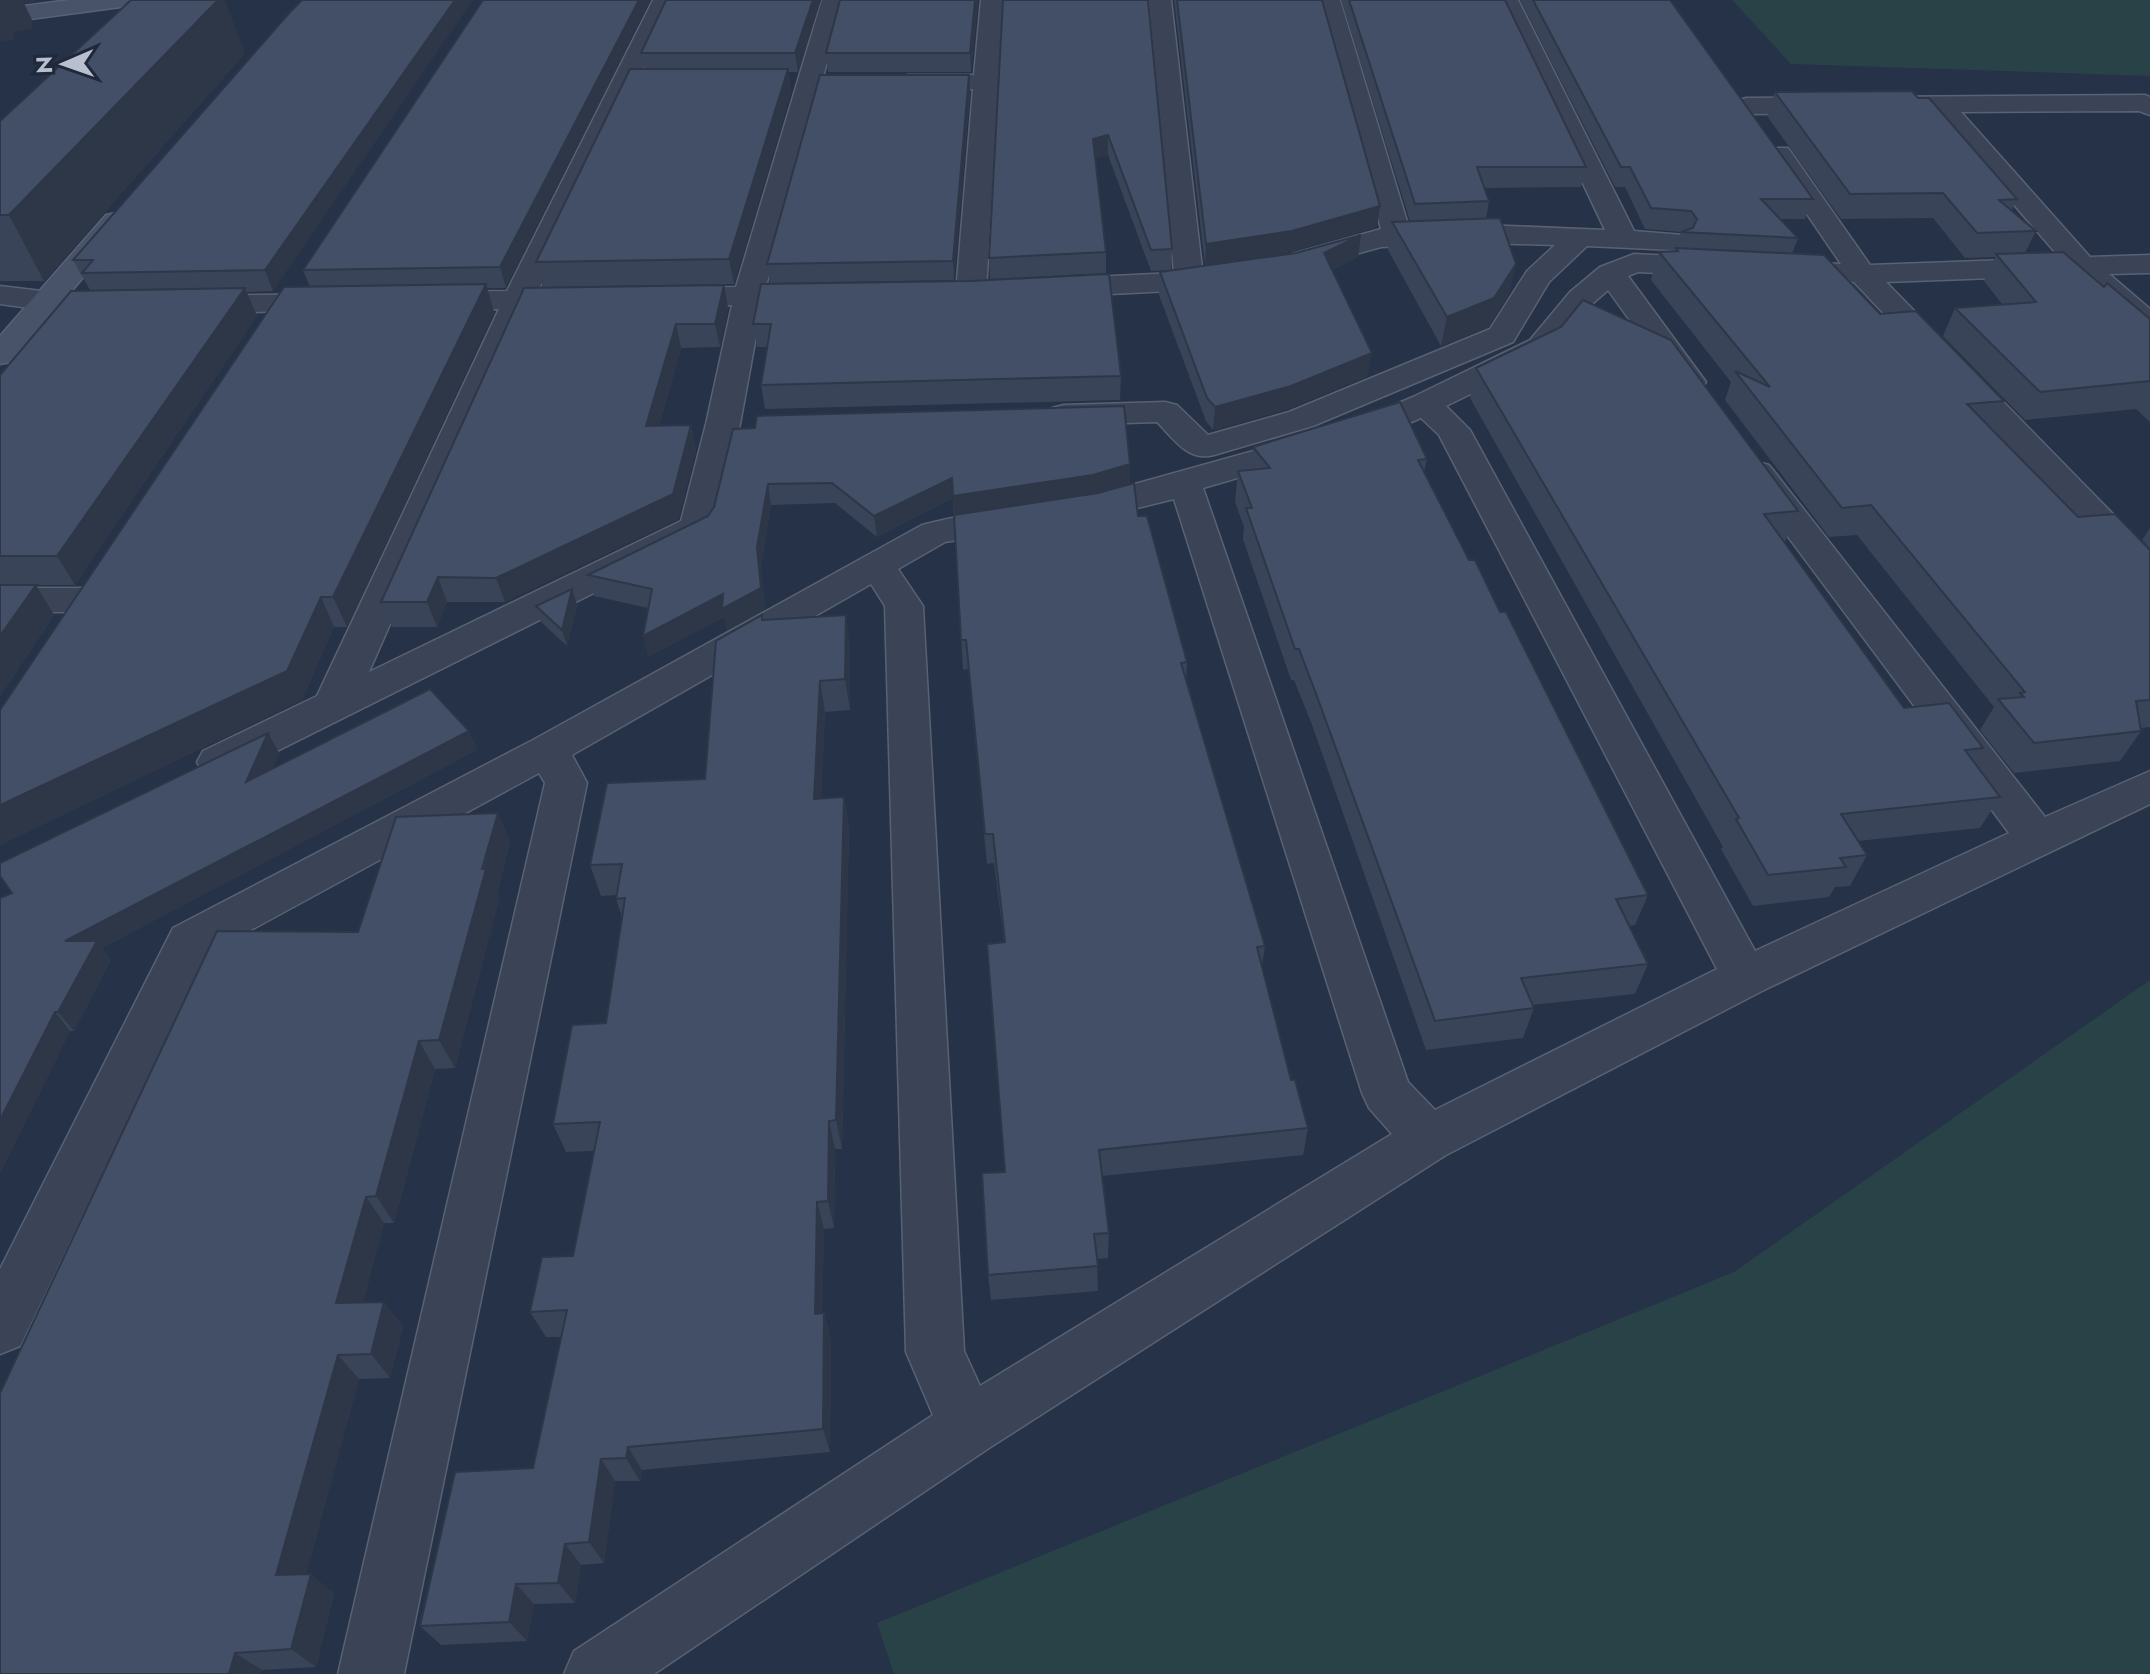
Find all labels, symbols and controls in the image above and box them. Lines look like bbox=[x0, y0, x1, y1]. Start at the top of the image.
north arrow bbox=[24, 24, 104, 104]
text: N bbox=[28, 55, 60, 74]

